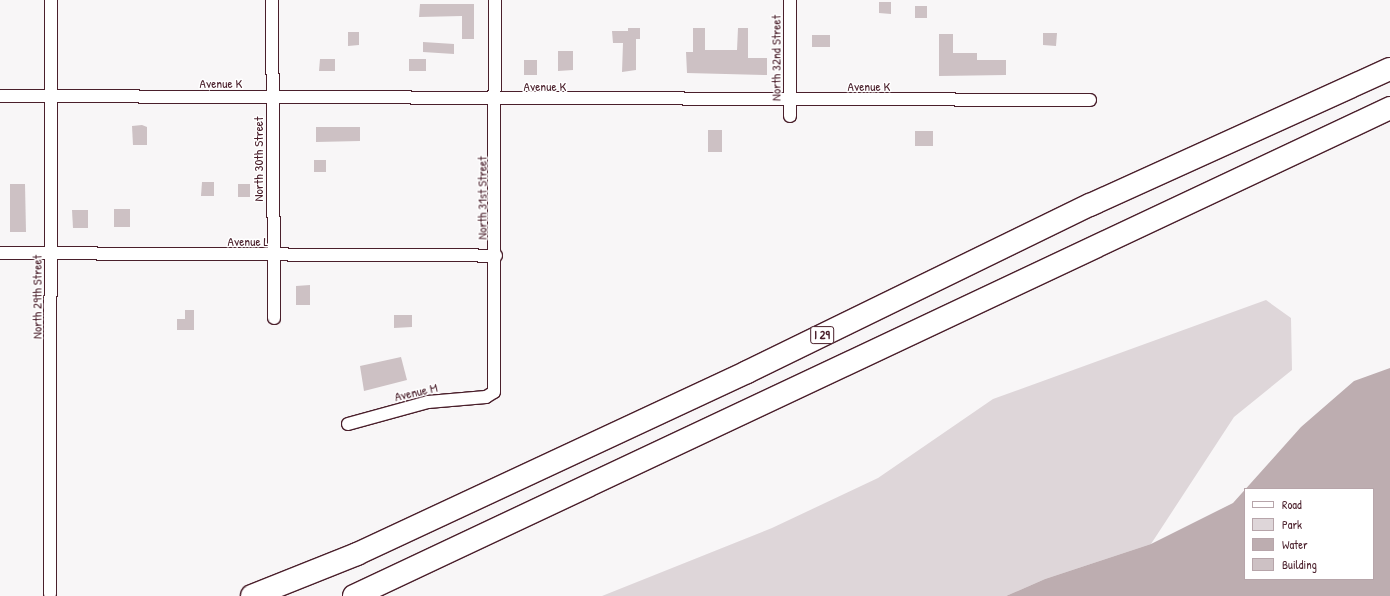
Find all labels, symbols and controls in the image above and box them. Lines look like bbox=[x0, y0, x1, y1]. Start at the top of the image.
street label: North 32nd Street bbox=[768, 15, 784, 101]
street label: Avenue K bbox=[200, 75, 242, 91]
street label: Avenue K bbox=[524, 78, 566, 94]
street label: Avenue K bbox=[848, 78, 890, 94]
street label: North 30th Street bbox=[250, 117, 266, 201]
street label: North 31st Street bbox=[474, 156, 490, 240]
street label: Avenue L bbox=[228, 233, 268, 249]
street label: North 29th Street bbox=[29, 255, 45, 339]
road number: I 29 bbox=[810, 325, 834, 345]
street label: Avenue M bbox=[393, 379, 439, 405]
legend bbox=[1244, 488, 1374, 580]
text: Road bbox=[1282, 496, 1302, 513]
text: Park bbox=[1282, 516, 1302, 533]
text: Water bbox=[1282, 536, 1308, 553]
text: Building bbox=[1282, 556, 1317, 573]

